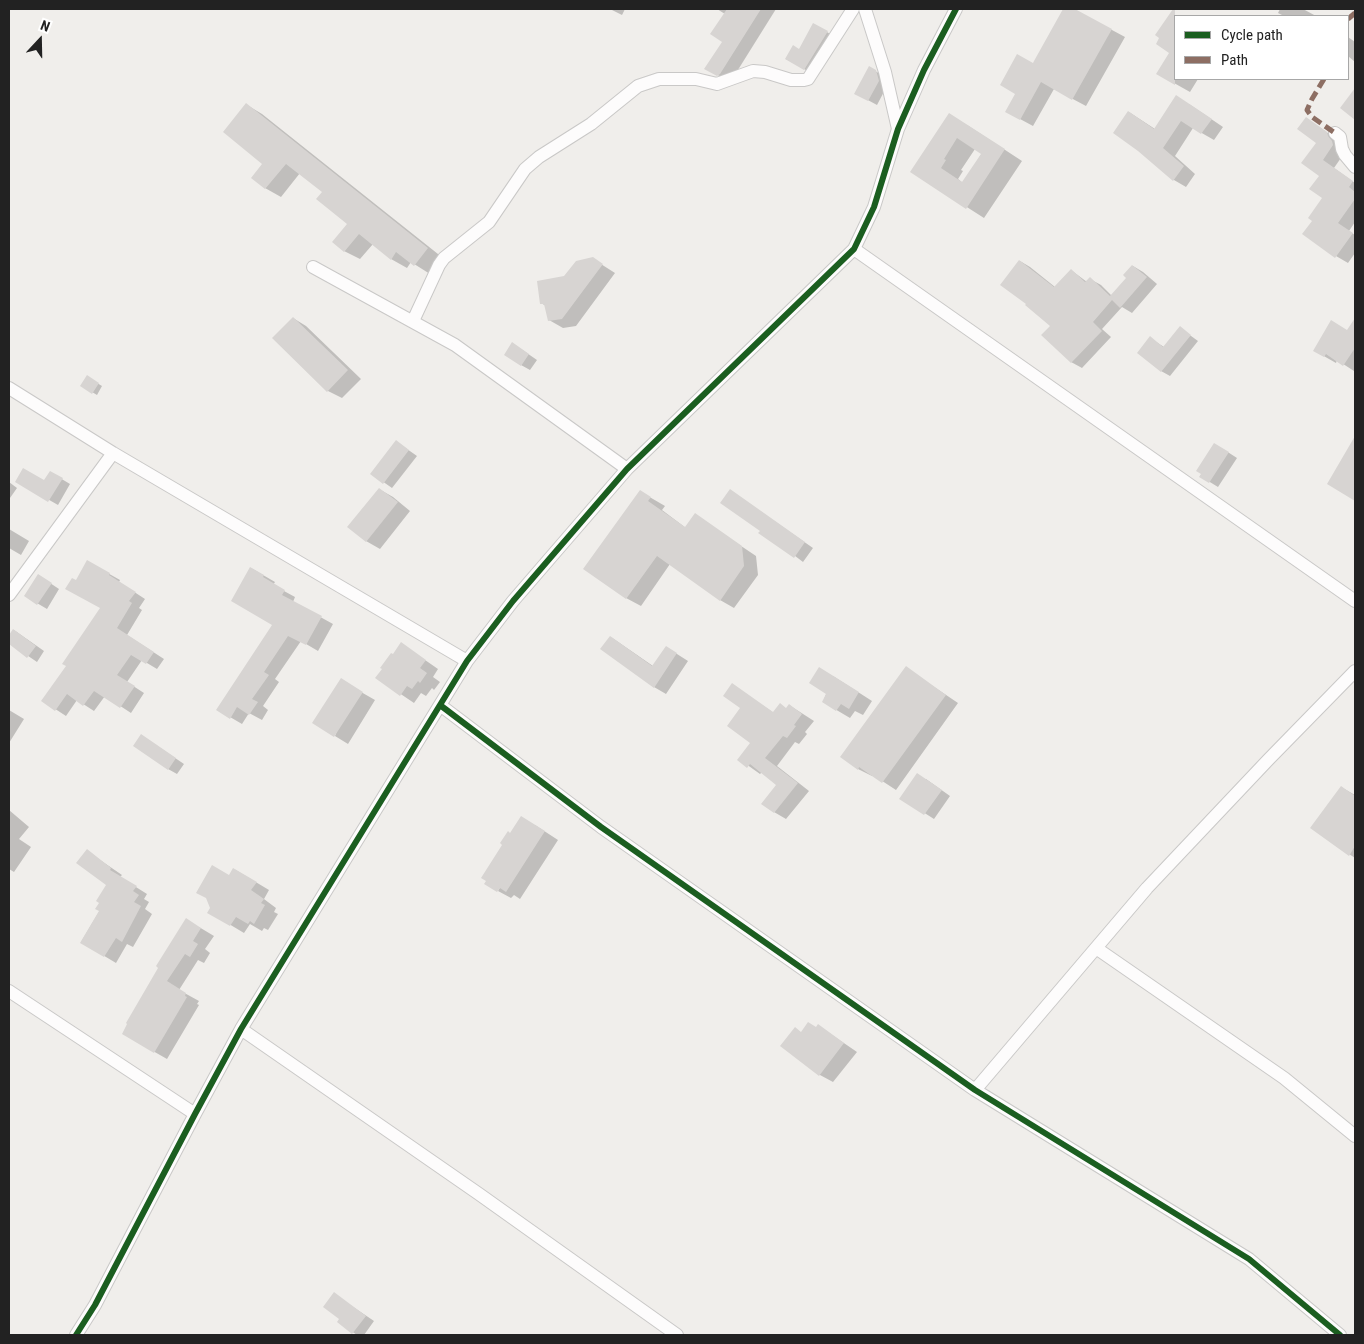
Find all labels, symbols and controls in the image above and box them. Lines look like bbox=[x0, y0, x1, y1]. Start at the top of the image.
north arrow bbox=[15, 15, 65, 65]
legend bbox=[1174, 15, 1349, 80]
text: N bbox=[38, 17, 52, 35]
text: Cycle path bbox=[1221, 26, 1283, 44]
text: Path bbox=[1221, 51, 1248, 69]

